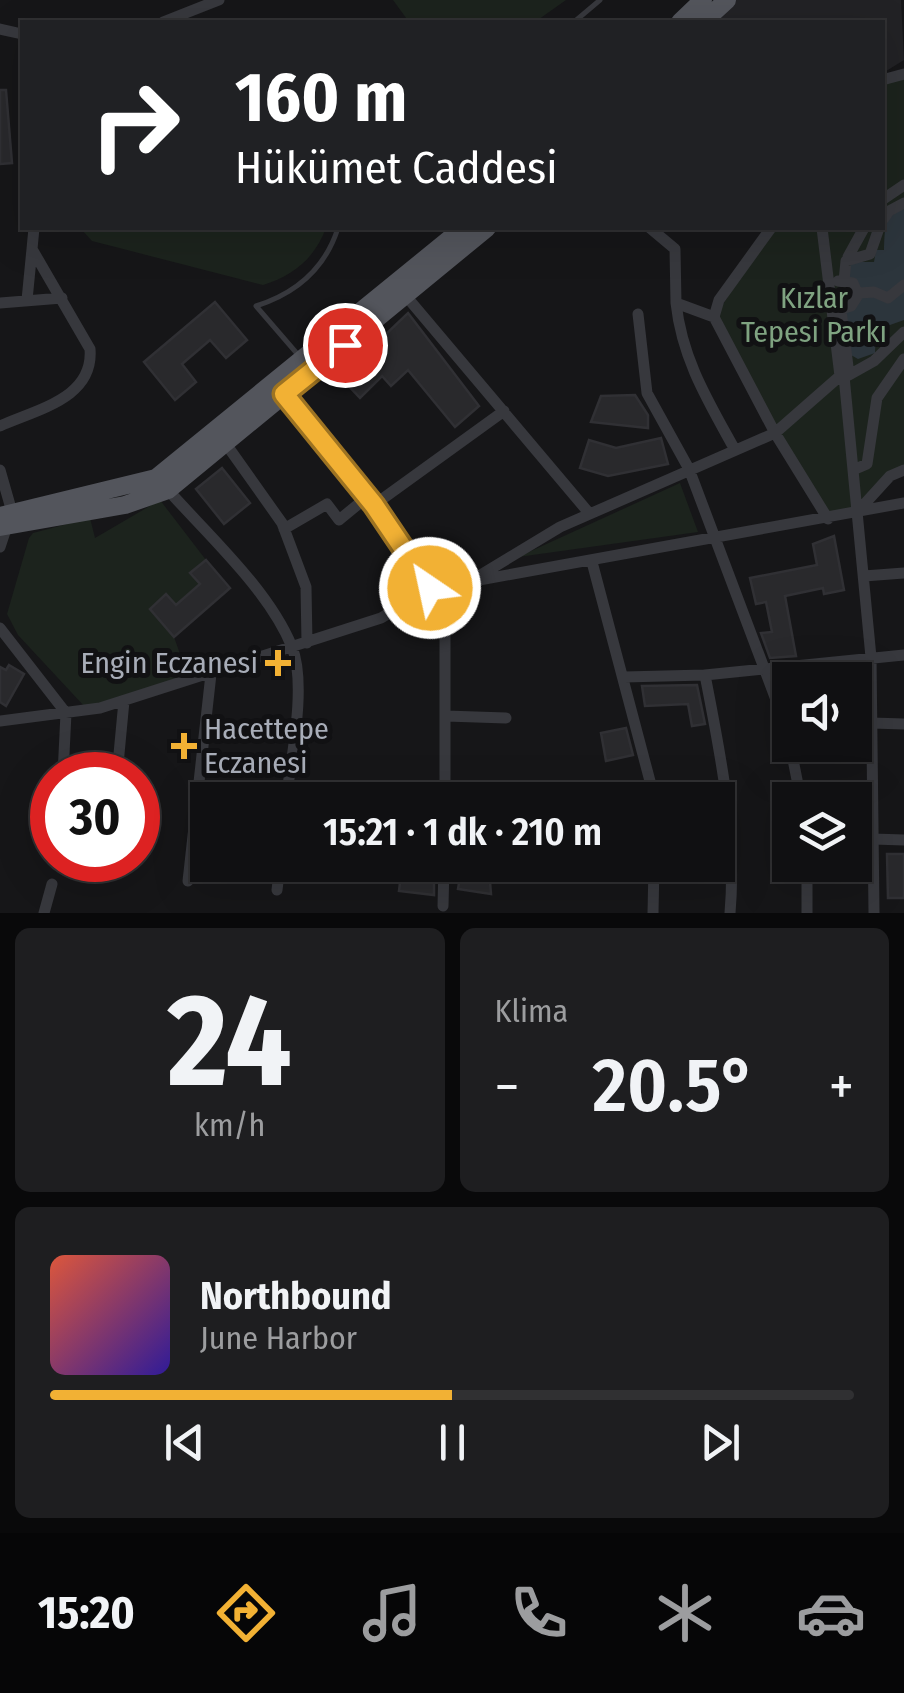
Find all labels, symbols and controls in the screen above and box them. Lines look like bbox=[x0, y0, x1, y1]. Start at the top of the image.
text: 160 m bbox=[235, 56, 407, 140]
icon: right bbox=[70, 60, 200, 190]
text: Hükümet Caddesi bbox=[235, 141, 558, 195]
park label: Kızlar Tepesi Parkı bbox=[741, 280, 887, 350]
pin bbox=[303, 303, 388, 388]
icon: arrive bbox=[318, 318, 373, 373]
position arrow bbox=[378, 536, 482, 640]
place label: Engin Eczanesi bbox=[80, 645, 258, 681]
marker: Engin Eczanesi bbox=[267, 652, 289, 674]
map controls bbox=[772, 662, 872, 882]
button: sound bbox=[772, 662, 872, 762]
place label: Hacettepe Eczanesi bbox=[204, 711, 329, 781]
marker: Hacettepe Eczanesi bbox=[173, 735, 195, 757]
speed limit sign: 30 bbox=[30, 752, 160, 882]
button: layers bbox=[772, 782, 872, 882]
text: 15:21 · 1 dk · 210 m bbox=[323, 809, 602, 855]
text: 24 bbox=[168, 963, 292, 1119]
text: Klima bbox=[495, 992, 568, 1030]
text: 20.5° bbox=[593, 1041, 756, 1131]
text: − bbox=[495, 1054, 519, 1120]
text: + bbox=[829, 1054, 854, 1120]
text: km/h bbox=[194, 1106, 265, 1144]
text: Northbound bbox=[200, 1273, 392, 1319]
text: June Harbor bbox=[200, 1319, 357, 1357]
icon: previous bbox=[157, 1415, 212, 1470]
icon: pause bbox=[425, 1415, 480, 1470]
icon: next bbox=[693, 1415, 748, 1470]
icon: directions bbox=[211, 1578, 281, 1648]
icon: music bbox=[357, 1578, 427, 1648]
icon: phone bbox=[504, 1578, 574, 1648]
icon: climate bbox=[650, 1578, 720, 1648]
icon: car bbox=[796, 1578, 866, 1648]
text: 15:20 bbox=[38, 1586, 135, 1640]

